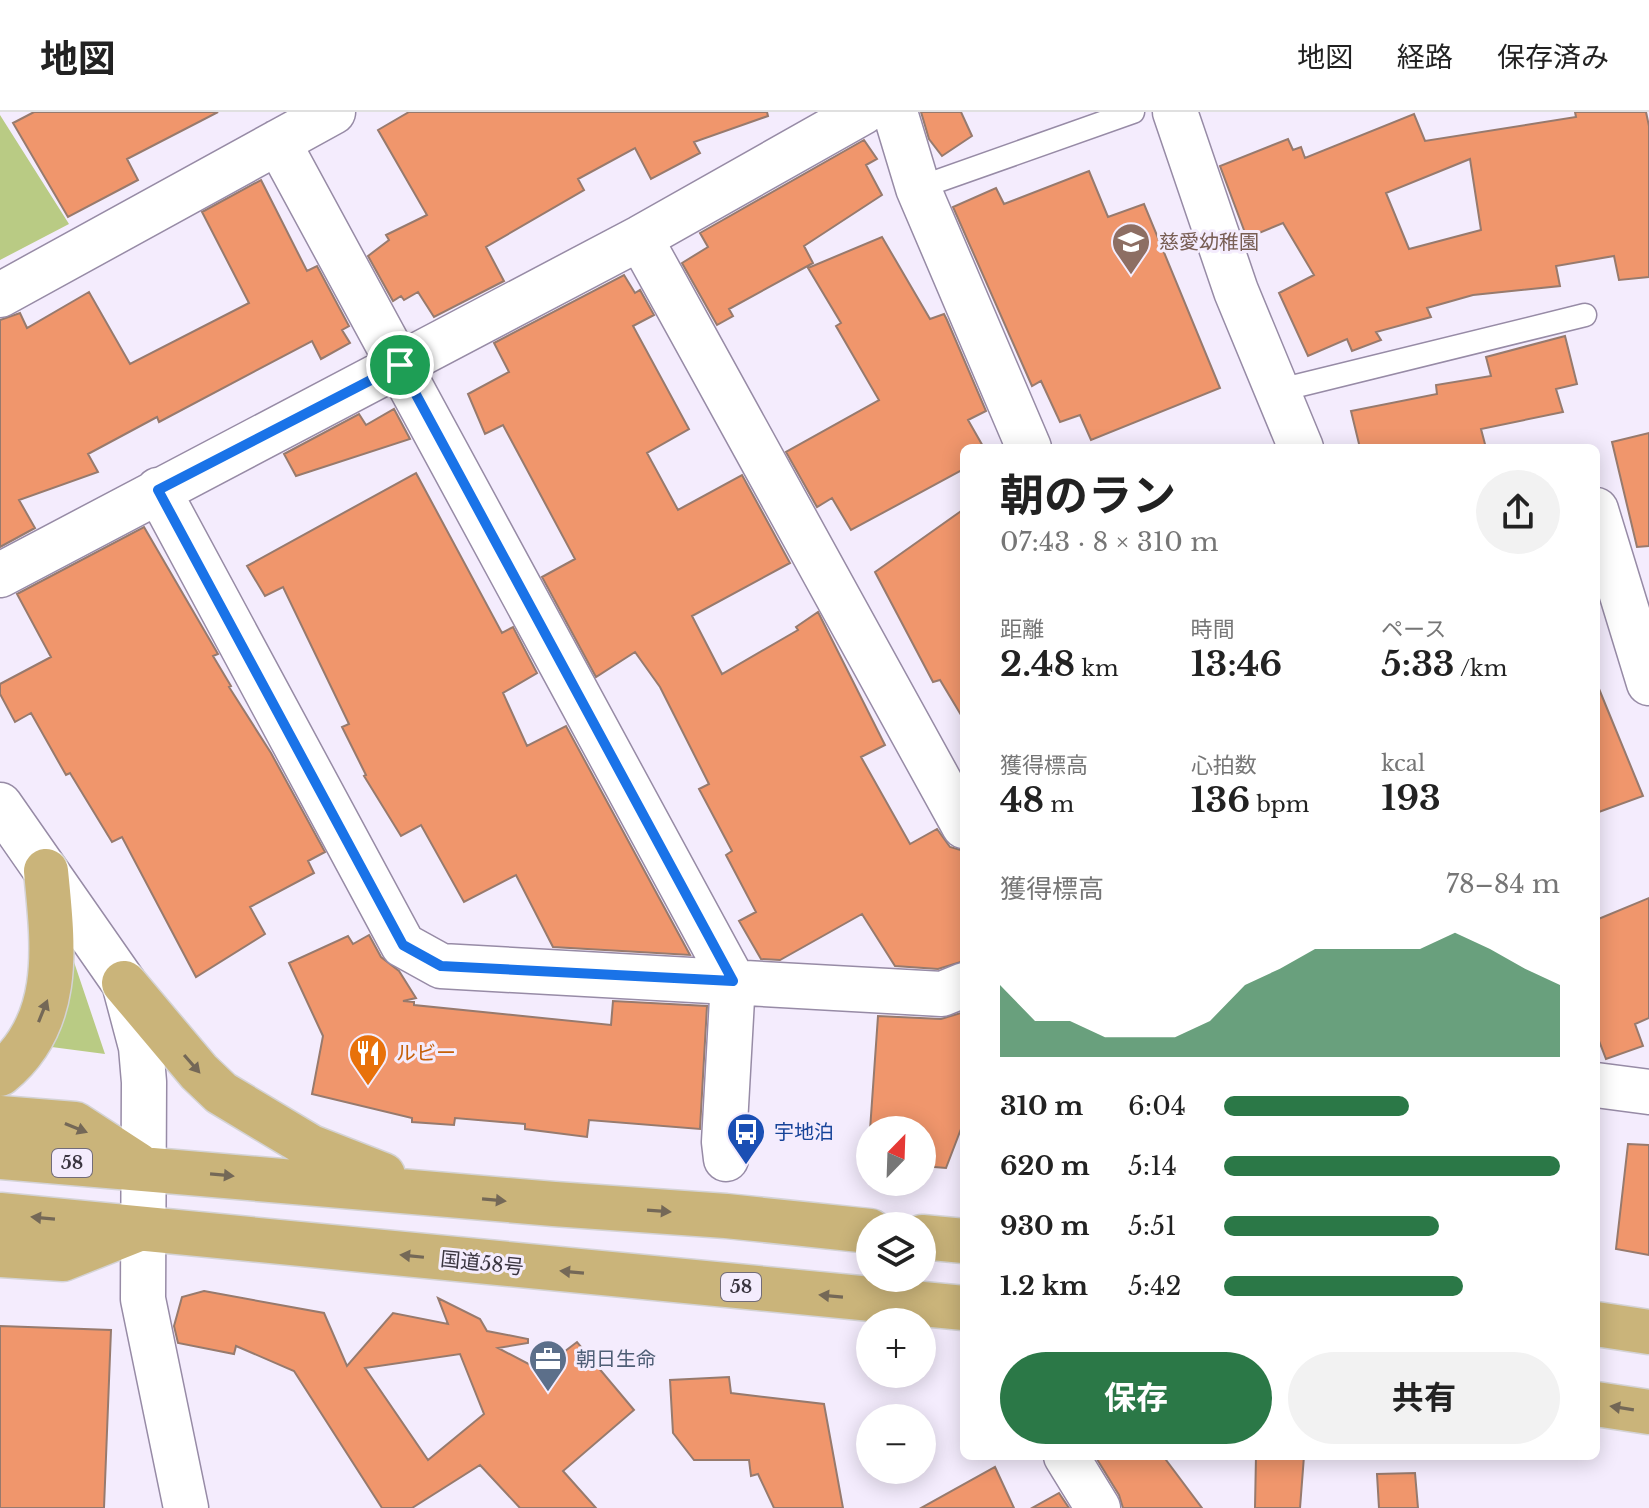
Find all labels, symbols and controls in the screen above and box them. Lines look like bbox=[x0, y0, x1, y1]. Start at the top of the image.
text: 地図 bbox=[40, 35, 116, 82]
text: 地図 bbox=[1297, 40, 1353, 75]
text: 経路 bbox=[1397, 40, 1453, 75]
text: 保存済み bbox=[1497, 40, 1609, 75]
school or university icon: 慈愛幼稚園 bbox=[1110, 221, 1152, 276]
place label: 慈愛幼稚園 bbox=[1159, 230, 1259, 254]
pin bbox=[366, 331, 434, 399]
icon: arrive bbox=[378, 343, 422, 387]
text: 朝のラン bbox=[1000, 468, 1176, 523]
button: share bbox=[1476, 470, 1560, 554]
text: 07:43 · 8 × 310 m bbox=[1000, 526, 1218, 558]
text: 距離 bbox=[1000, 616, 1044, 643]
text: 時間 bbox=[1191, 616, 1235, 643]
text: ペース bbox=[1381, 616, 1446, 643]
text: 2.48 bbox=[1000, 643, 1075, 685]
text: 13:46 bbox=[1191, 643, 1282, 685]
text: 5:33 bbox=[1381, 643, 1455, 685]
text: km bbox=[1075, 655, 1119, 682]
text: /km bbox=[1455, 655, 1507, 682]
text: kcal bbox=[1381, 750, 1425, 777]
text: 獲得標高 bbox=[1000, 752, 1088, 779]
text: 心拍数 bbox=[1191, 752, 1257, 779]
text: 193 bbox=[1381, 777, 1441, 819]
text: 48 bbox=[1000, 779, 1044, 821]
text: 136 bbox=[1191, 779, 1250, 821]
text: m bbox=[1044, 791, 1074, 818]
text: bpm bbox=[1250, 791, 1309, 818]
text: 78–84 m bbox=[1446, 868, 1560, 900]
text: 獲得標高 bbox=[1000, 873, 1104, 905]
one-way arrow bbox=[36, 999, 49, 1023]
restaurant icon: ルビー bbox=[347, 1032, 389, 1087]
place label: ルビー bbox=[396, 1041, 456, 1065]
one-way arrow bbox=[183, 1053, 200, 1073]
text: 310 m bbox=[1000, 1090, 1083, 1122]
text: 6:04 bbox=[1128, 1090, 1186, 1122]
bus stop icon: 宇地泊 bbox=[725, 1111, 767, 1166]
north arrow bbox=[856, 1116, 936, 1196]
map controls bbox=[856, 1116, 936, 1484]
place label: 宇地泊 bbox=[774, 1120, 834, 1144]
one-way arrow bbox=[65, 1122, 89, 1135]
road number: 58 bbox=[52, 1149, 92, 1177]
text: 620 m bbox=[1000, 1150, 1090, 1182]
text: 5:14 bbox=[1128, 1150, 1177, 1182]
one-way arrow bbox=[210, 1168, 235, 1181]
one-way arrow bbox=[482, 1193, 507, 1206]
one-way arrow bbox=[647, 1205, 672, 1218]
text: 930 m bbox=[1000, 1210, 1089, 1242]
text: 5:51 bbox=[1128, 1210, 1177, 1242]
one-way arrow bbox=[30, 1211, 55, 1224]
button: layers bbox=[856, 1212, 936, 1292]
street label: 国道58号 bbox=[439, 1247, 525, 1279]
one-way arrow bbox=[399, 1249, 424, 1262]
one-way arrow bbox=[559, 1265, 584, 1278]
text: 1.2 km bbox=[1000, 1270, 1088, 1302]
text: 5:42 bbox=[1128, 1270, 1181, 1302]
road number: 58 bbox=[721, 1273, 761, 1301]
one-way arrow bbox=[818, 1289, 843, 1302]
button: + bbox=[856, 1308, 936, 1388]
office icon: 朝日生命 bbox=[527, 1338, 569, 1393]
place label: 朝日生命 bbox=[576, 1347, 656, 1371]
button: 保存 bbox=[1000, 1352, 1272, 1444]
button: 共有 bbox=[1288, 1352, 1560, 1444]
one-way arrow bbox=[1610, 1401, 1635, 1414]
button: − bbox=[856, 1404, 936, 1484]

